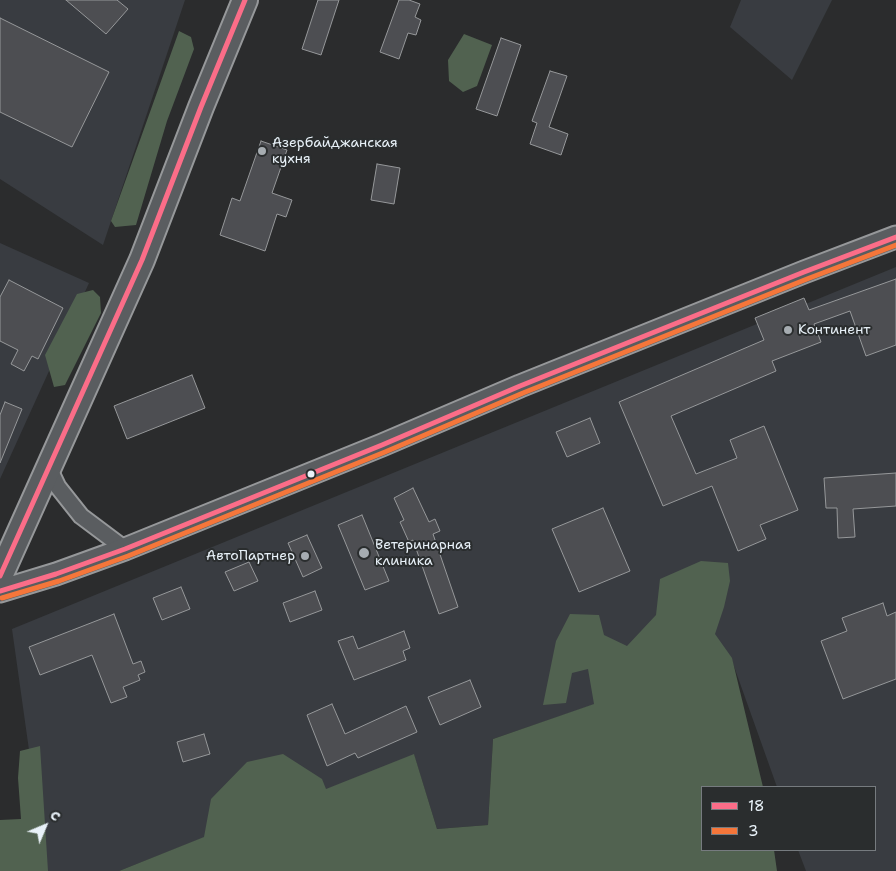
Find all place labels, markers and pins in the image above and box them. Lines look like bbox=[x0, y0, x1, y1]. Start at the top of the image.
place label: Азербайджанская кухня bbox=[272, 135, 398, 168]
marker: Азербайджанская кухня bbox=[256, 145, 268, 157]
place label: Континент bbox=[798, 322, 870, 338]
marker: Континент bbox=[782, 324, 794, 336]
unlabelled marker bbox=[306, 469, 316, 479]
place label: Ветеринарная клиника bbox=[375, 537, 471, 570]
marker: Ветеринарная клиника bbox=[357, 546, 371, 560]
place label: АвтоПартнер bbox=[206, 548, 295, 564]
marker: АвтоПартнер bbox=[299, 550, 311, 562]

